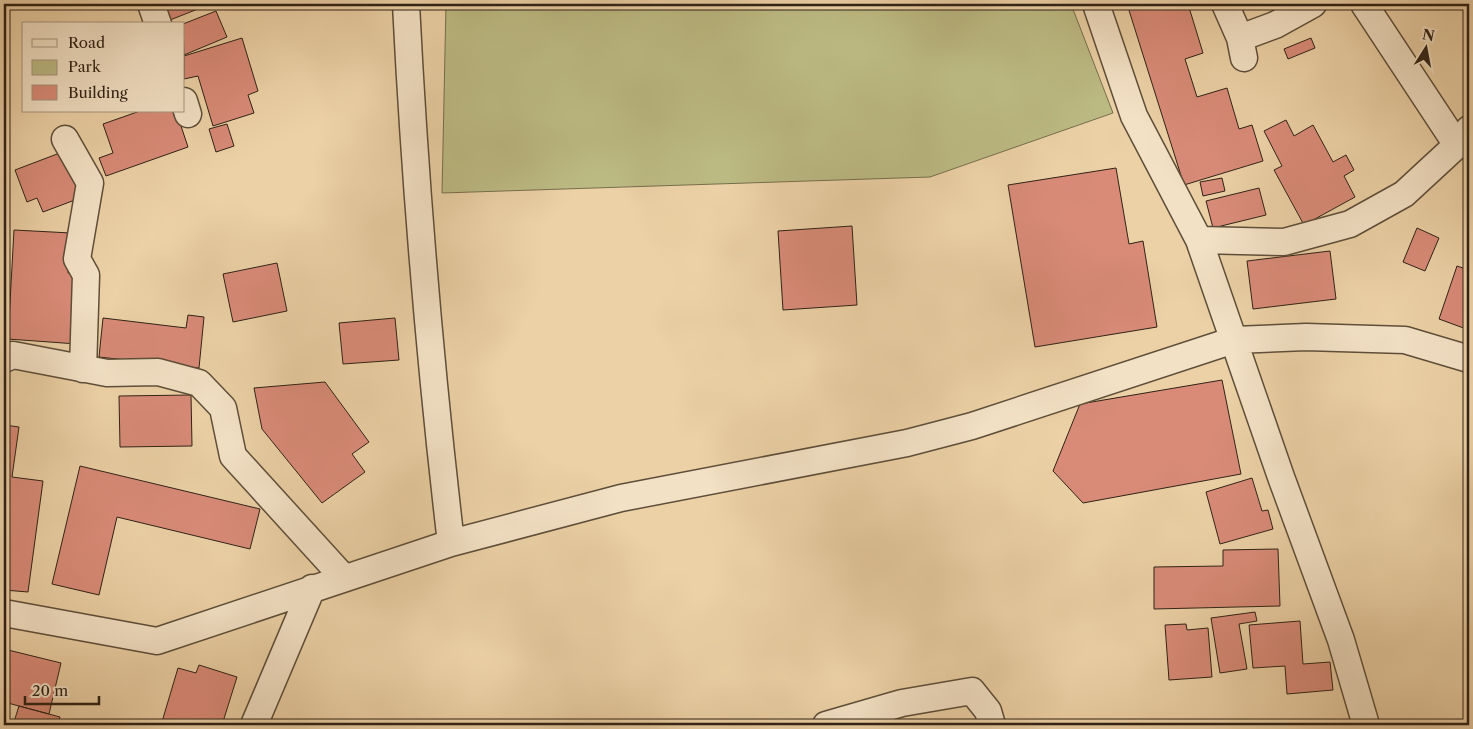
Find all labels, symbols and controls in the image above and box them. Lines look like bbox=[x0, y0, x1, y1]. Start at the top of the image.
legend bbox=[22, 22, 185, 112]
north arrow bbox=[1400, 22, 1450, 72]
text: N bbox=[1421, 25, 1436, 45]
text: Road bbox=[68, 33, 105, 52]
text: Park bbox=[68, 57, 102, 76]
text: Building bbox=[68, 83, 128, 102]
scale bar bbox=[25, 674, 99, 706]
text: 20 m bbox=[32, 681, 68, 700]

